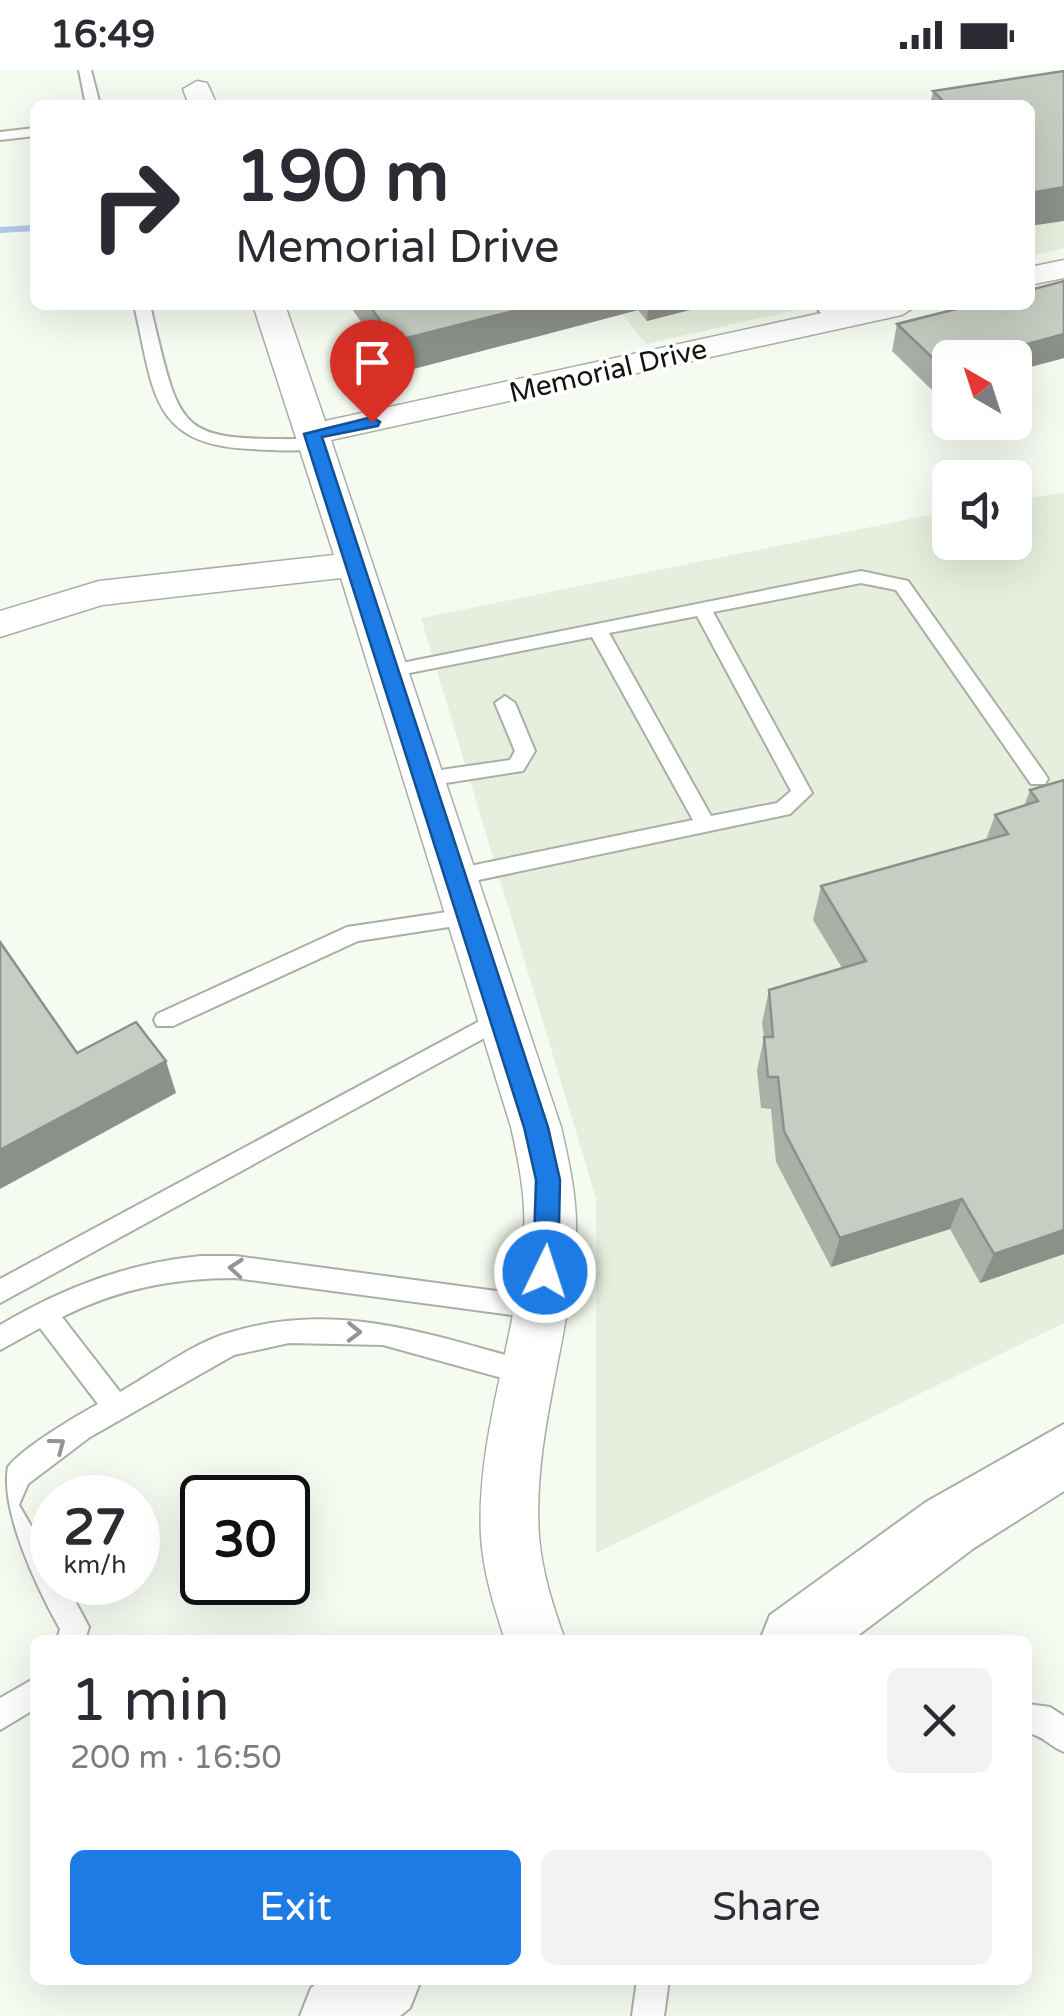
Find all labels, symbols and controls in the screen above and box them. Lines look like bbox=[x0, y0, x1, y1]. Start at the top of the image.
text: 16:49 bbox=[50, 12, 155, 58]
text: 190 m bbox=[235, 136, 449, 220]
icon: right bbox=[70, 140, 200, 270]
text: Memorial Drive bbox=[235, 221, 559, 275]
pin bbox=[330, 320, 415, 423]
street label: Memorial Drive bbox=[506, 332, 710, 410]
icon: arrive bbox=[345, 335, 400, 390]
north arrow bbox=[932, 340, 1032, 440]
map controls bbox=[932, 340, 1032, 560]
button: sound bbox=[932, 460, 1032, 560]
position arrow bbox=[493, 1220, 597, 1324]
one-way arrow bbox=[228, 1258, 244, 1280]
one-way arrow bbox=[346, 1322, 362, 1343]
one-way arrow bbox=[47, 1439, 65, 1457]
speed limit sign: 30 bbox=[180, 1475, 310, 1605]
text: 27 bbox=[64, 1498, 126, 1558]
text: km/h bbox=[64, 1550, 126, 1580]
text: 1 min bbox=[70, 1665, 230, 1737]
button: close bbox=[887, 1668, 992, 1773]
text: 200 m · 16:50 bbox=[70, 1739, 282, 1777]
button: Exit bbox=[70, 1850, 521, 1965]
button: Share bbox=[541, 1850, 992, 1965]

